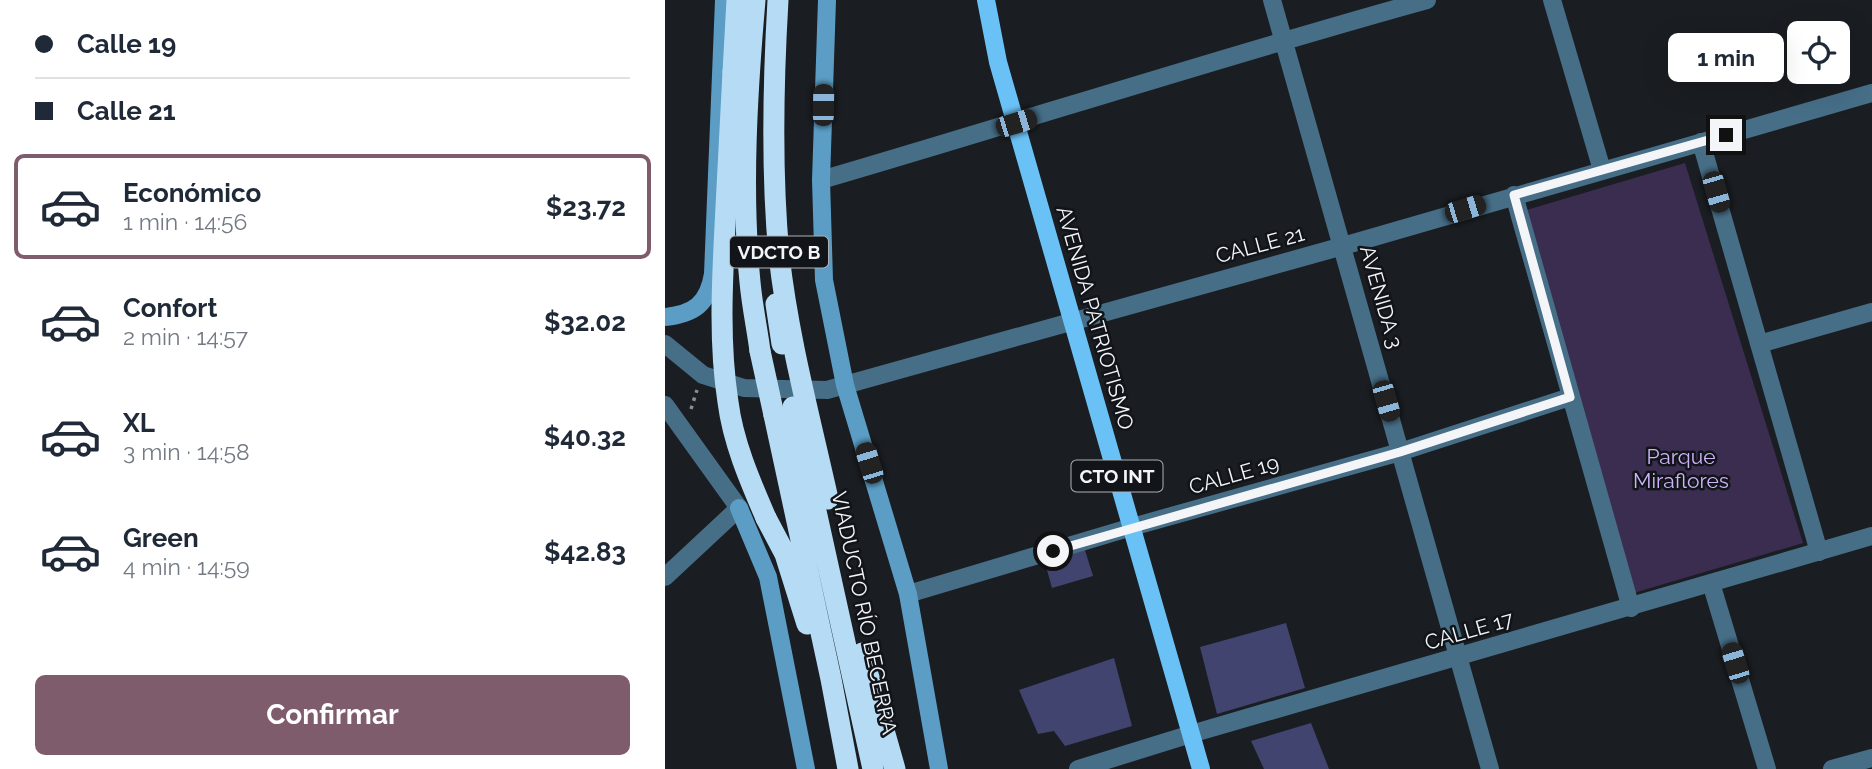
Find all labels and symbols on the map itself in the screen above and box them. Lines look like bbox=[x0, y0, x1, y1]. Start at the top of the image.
callout: 1 min bbox=[1668, 33, 1784, 82]
car bbox=[813, 84, 834, 126]
car bbox=[993, 107, 1040, 139]
route end bbox=[1710, 119, 1742, 151]
car bbox=[1701, 169, 1732, 215]
car bbox=[1442, 193, 1489, 225]
street label: AVENIDA PATRIOTISMO bbox=[1052, 203, 1139, 433]
street label: CALLE 21 bbox=[1213, 221, 1307, 268]
road number: VDCTO B bbox=[730, 236, 828, 268]
street label: AVENIDA 3 bbox=[1355, 242, 1408, 351]
car bbox=[1371, 378, 1402, 424]
car bbox=[853, 440, 886, 486]
park label: Parque Miraflores bbox=[1633, 444, 1729, 493]
street label: CALLE 19 bbox=[1186, 450, 1282, 499]
road number: CTO INT bbox=[1071, 461, 1163, 491]
street label: VIADUCTO RÍO BECERRA bbox=[827, 489, 902, 737]
route start bbox=[1037, 535, 1069, 567]
street label: CALLE 17 bbox=[1422, 606, 1517, 655]
car bbox=[1719, 640, 1752, 686]

